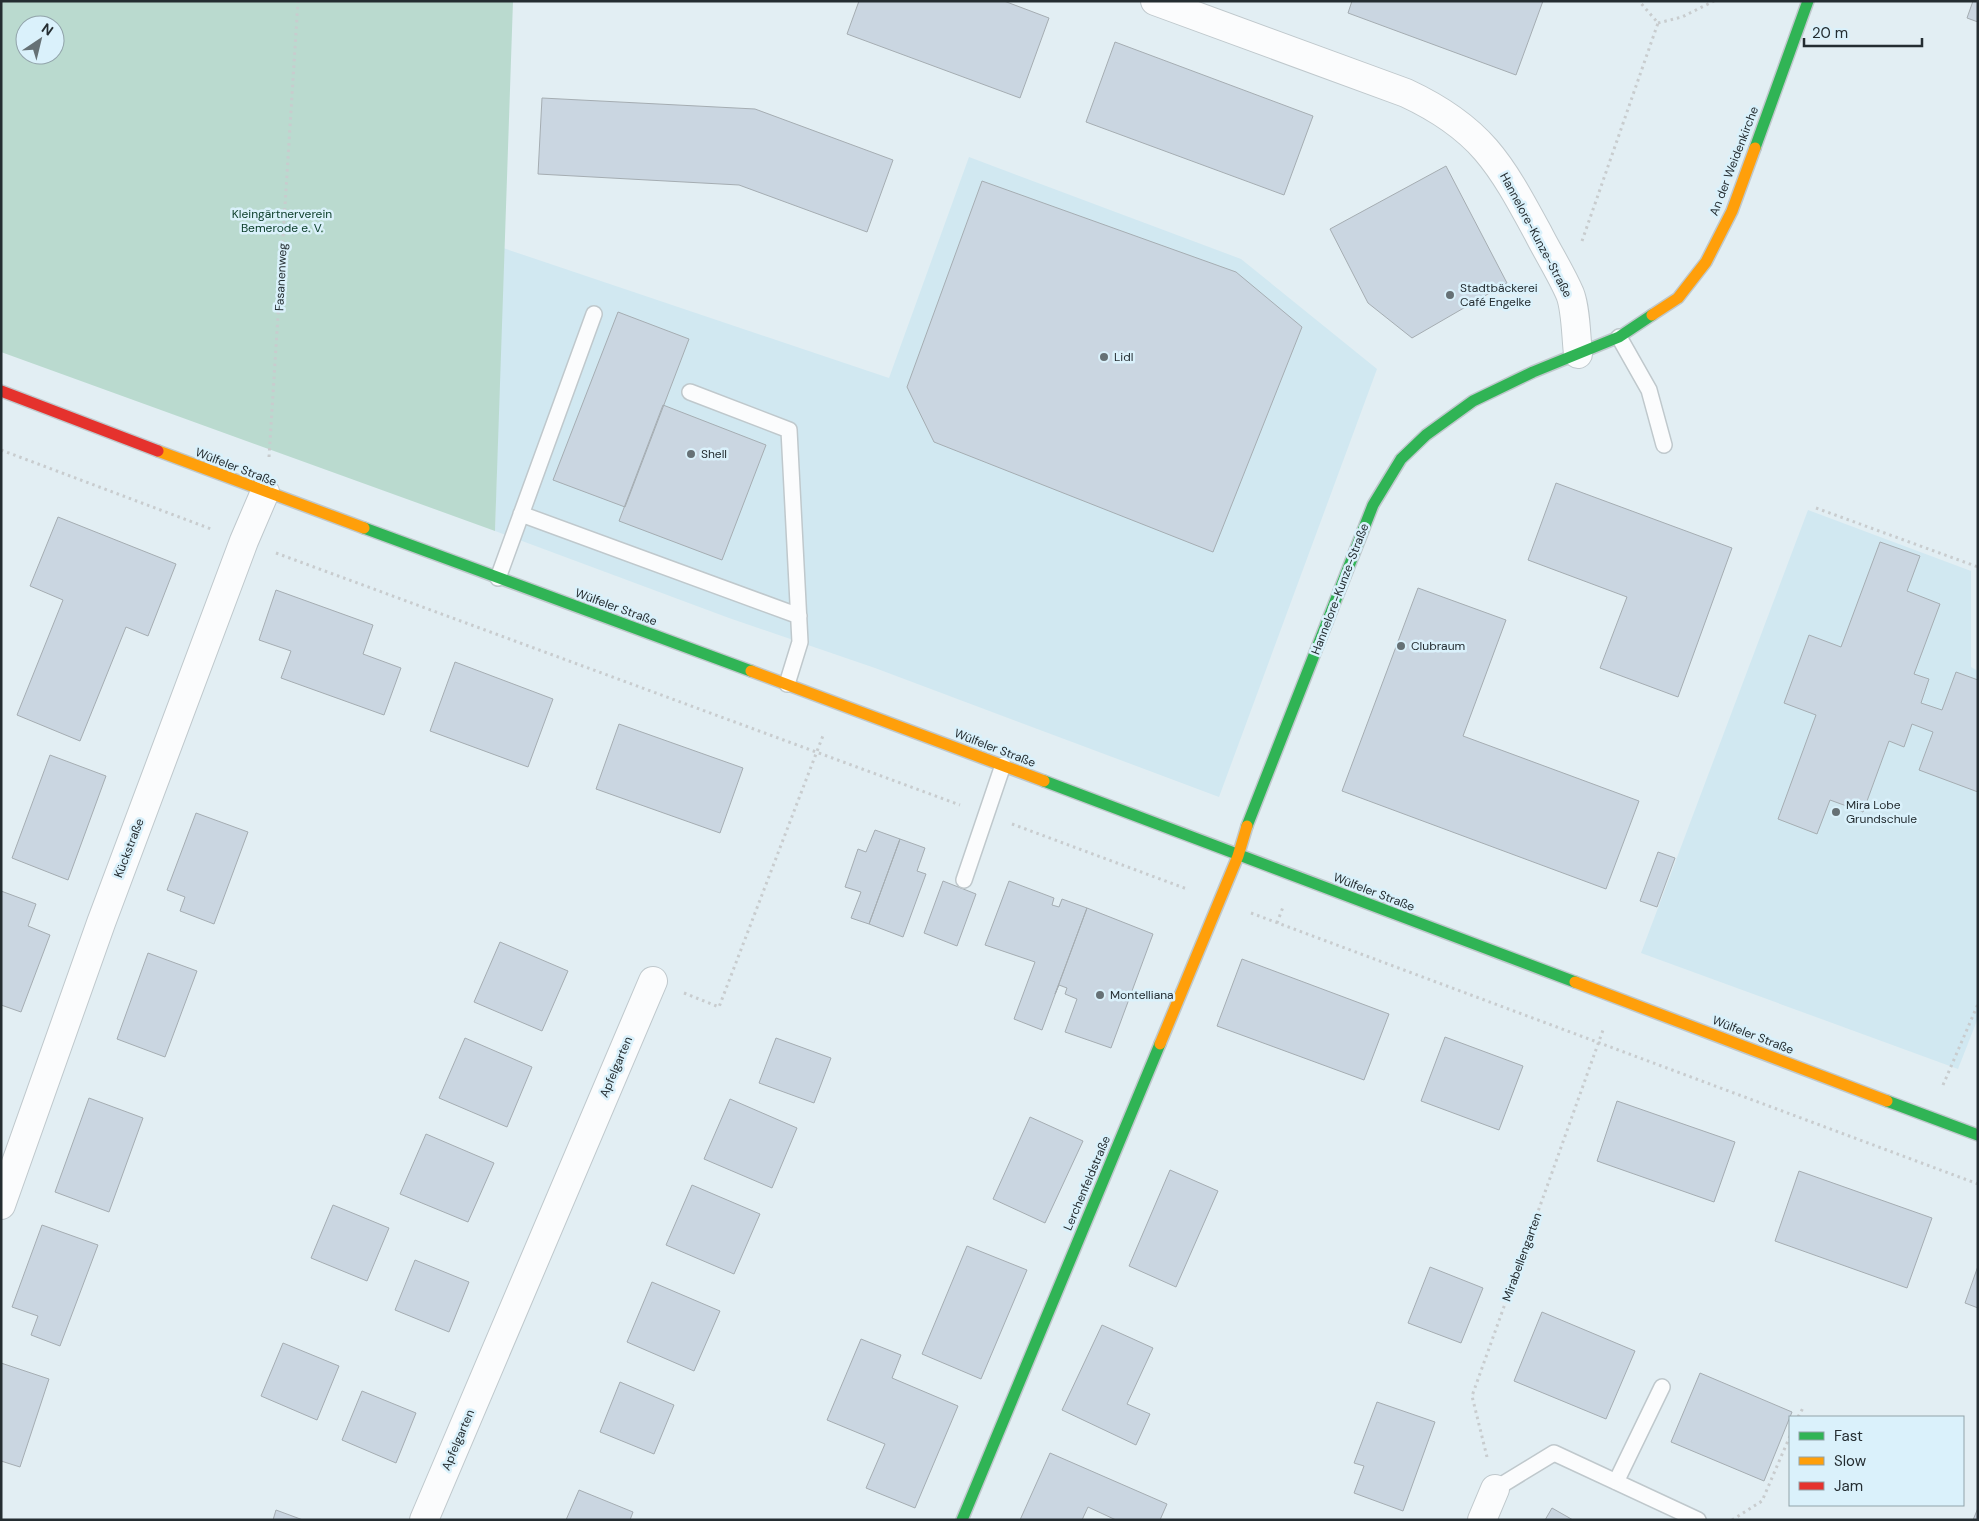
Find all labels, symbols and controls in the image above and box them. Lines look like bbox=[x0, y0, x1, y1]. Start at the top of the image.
north arrow bbox=[15, 15, 65, 65]
scale bar bbox=[1804, 15, 1922, 47]
text: N bbox=[38, 19, 57, 40]
text: 20 m bbox=[1812, 23, 1848, 43]
street label: An der Weidenkirche bbox=[1706, 104, 1762, 218]
street label: Hannelore-Kunze-Straße bbox=[1496, 170, 1576, 300]
park label: Kleingärtnerverein Bemerode e. V. bbox=[232, 206, 332, 236]
street label: Fasanenweg bbox=[271, 242, 291, 311]
place label: Stadtbäckerei Café Engelke bbox=[1460, 280, 1538, 310]
marker: Stadtbäckerei Café Engelke bbox=[1444, 289, 1456, 301]
place label: Lidl bbox=[1114, 349, 1133, 365]
marker: Lidl bbox=[1098, 351, 1110, 363]
street label: Wülfeler Straße bbox=[193, 444, 279, 490]
place label: Shell bbox=[701, 446, 727, 462]
marker: Shell bbox=[685, 448, 697, 460]
street label: Hannelore-Kunze-Straße bbox=[1308, 521, 1372, 657]
street label: Wülfeler Straße bbox=[573, 585, 659, 629]
place label: Clubraum bbox=[1411, 638, 1465, 654]
marker: Clubraum bbox=[1395, 640, 1407, 652]
street label: Wülfeler Straße bbox=[952, 725, 1038, 771]
place label: Mira Lobe Grundschule bbox=[1846, 797, 1917, 827]
marker: Mira Lobe Grundschule bbox=[1830, 806, 1842, 818]
street label: Kückstraße bbox=[110, 816, 148, 880]
street label: Wülfeler Straße bbox=[1331, 869, 1417, 915]
place label: Montelliana bbox=[1110, 987, 1174, 1003]
marker: Montelliana bbox=[1094, 989, 1106, 1001]
street label: Wülfeler Straße bbox=[1710, 1012, 1796, 1058]
street label: Apfelgarten bbox=[596, 1034, 636, 1100]
street label: Lerchenfeldstraße bbox=[1060, 1133, 1114, 1233]
street label: Mirabellengarten bbox=[1499, 1210, 1545, 1304]
street label: Apfelgarten bbox=[438, 1407, 478, 1473]
legend bbox=[1789, 1416, 1964, 1506]
text: Fast bbox=[1834, 1426, 1863, 1446]
text: Slow bbox=[1834, 1451, 1867, 1471]
text: Jam bbox=[1834, 1476, 1863, 1496]

